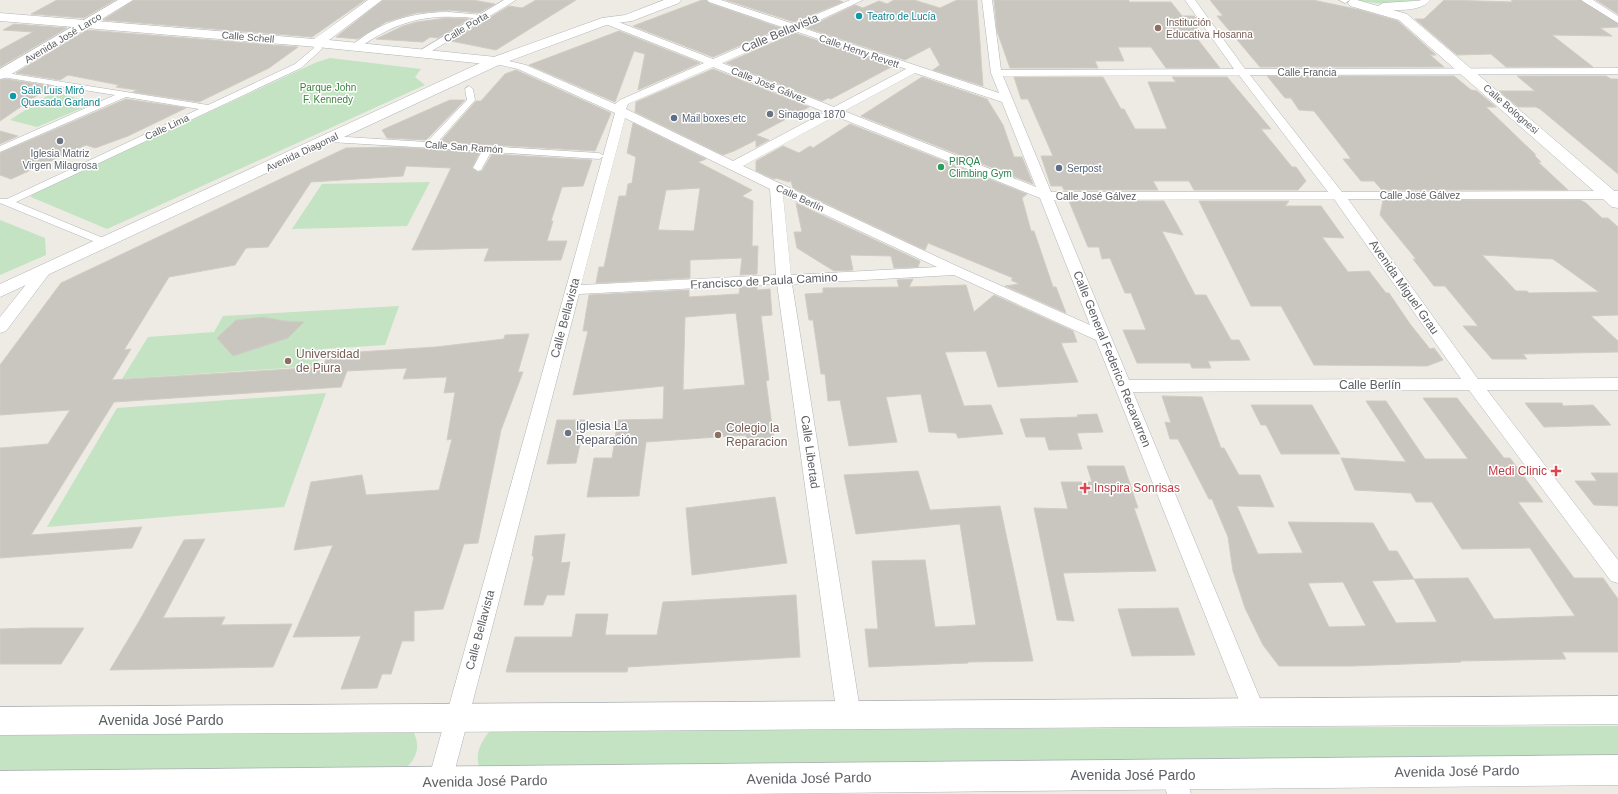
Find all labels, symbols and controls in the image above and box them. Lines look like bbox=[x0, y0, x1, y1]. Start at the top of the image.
street label: Calle Porta bbox=[442, 9, 490, 44]
street label: Avenida José Larco bbox=[23, 10, 104, 65]
street label: Calle Bellavista bbox=[740, 10, 821, 55]
marker: Teatro de Lucía bbox=[854, 11, 864, 21]
place label: Teatro de Lucía bbox=[867, 11, 936, 22]
place label: Institución Educativa Hosanna bbox=[1166, 17, 1253, 40]
marker: Institución Educativa Hosanna bbox=[1153, 23, 1163, 33]
street label: Calle Schell bbox=[221, 29, 275, 45]
street label: Calle Henry Revett bbox=[818, 32, 901, 70]
street label: Calle José Gálvez bbox=[730, 65, 808, 105]
street label: Calle Francia bbox=[1278, 67, 1337, 78]
park label: Parque John F. Kennedy bbox=[300, 82, 356, 105]
street label: Calle Bolognesi bbox=[1481, 82, 1541, 136]
place label: Sala Luis Miró Quesada Garland bbox=[21, 85, 100, 108]
marker: Sala Luis Miró Quesada Garland bbox=[8, 91, 18, 101]
marker: Sinagoga 1870 bbox=[765, 109, 775, 119]
place label: Sinagoga 1870 bbox=[778, 109, 846, 120]
street label: Calle Lima bbox=[143, 112, 191, 142]
marker: Mail boxes etc bbox=[669, 113, 679, 123]
place label: Mail boxes etc bbox=[682, 113, 746, 124]
street label: Avenida Diagonal bbox=[264, 130, 340, 174]
marker: Iglesia Matriz Virgen Milagrosa bbox=[55, 136, 65, 146]
street label: Calle San Ramón bbox=[425, 139, 503, 155]
place label: Iglesia Matriz Virgen Milagrosa bbox=[23, 148, 98, 171]
place label: PIRQA Climbing Gym bbox=[949, 156, 1012, 179]
marker: PIRQA Climbing Gym bbox=[936, 162, 946, 172]
marker: Serpost bbox=[1054, 163, 1064, 173]
place label: Serpost bbox=[1067, 163, 1102, 174]
street label: Calle Berlín bbox=[774, 182, 826, 214]
street label: Calle José Gálvez bbox=[1380, 190, 1460, 201]
street label: Calle José Gálvez bbox=[1056, 191, 1136, 202]
street label: Avenida Miguel Grau bbox=[1366, 237, 1442, 337]
street label: Calle General Federico Recavarren bbox=[1070, 269, 1154, 449]
street label: Francisco de Paula Camino bbox=[690, 270, 838, 292]
street label: Calle Bellavista bbox=[548, 276, 582, 359]
place label: Universidad de Piura bbox=[296, 347, 359, 375]
marker: Universidad de Piura bbox=[283, 356, 293, 366]
street label: Calle Berlín bbox=[1339, 378, 1401, 392]
street label: Calle Libertad bbox=[798, 414, 822, 490]
place label: Iglesia La Reparación bbox=[576, 419, 637, 447]
place label: Colegio la Reparacion bbox=[726, 421, 787, 449]
marker: Iglesia La Reparación bbox=[563, 428, 573, 438]
marker: Colegio la Reparacion bbox=[713, 430, 723, 440]
place label: Medi Clinic bbox=[1488, 464, 1547, 478]
marker: Medi Clinic bbox=[1550, 465, 1562, 477]
place label: Inspira Sonrisas bbox=[1094, 481, 1180, 495]
marker: Inspira Sonrisas bbox=[1079, 482, 1091, 494]
street label: Calle Bellavista bbox=[463, 588, 497, 671]
street label: Avenida José Pardo bbox=[98, 712, 224, 728]
street label: Avenida José Pardo bbox=[1394, 762, 1520, 780]
street label: Avenida José Pardo bbox=[1070, 767, 1196, 783]
street label: Avenida José Pardo bbox=[746, 769, 872, 787]
street label: Avenida José Pardo bbox=[422, 772, 548, 790]

